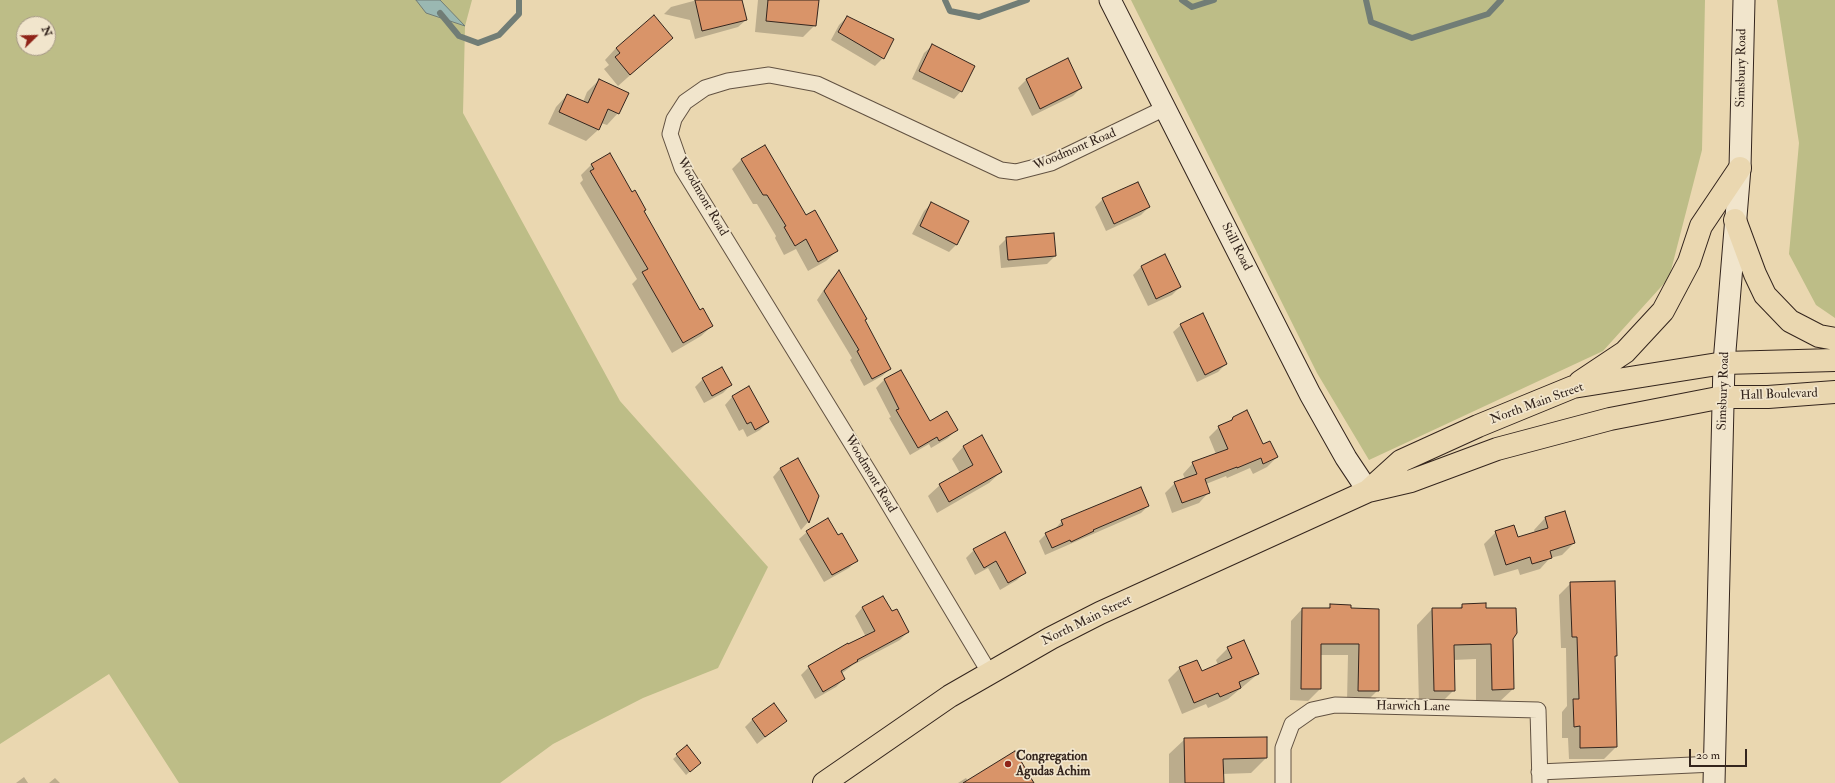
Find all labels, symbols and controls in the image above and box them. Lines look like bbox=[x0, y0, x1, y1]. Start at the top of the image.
north arrow bbox=[16, 16, 56, 56]
text: N bbox=[39, 24, 54, 39]
street label: Simsbury Road bbox=[1734, 29, 1750, 107]
street label: Woodmont Road bbox=[1031, 126, 1119, 174]
street label: Woodmont Road bbox=[673, 155, 731, 239]
street label: Still Road bbox=[1217, 221, 1255, 273]
street label: Simsbury Road bbox=[1715, 351, 1733, 431]
street label: North Main Street bbox=[1488, 380, 1586, 428]
street label: Hall Boulevard bbox=[1740, 386, 1818, 404]
street label: Woodmont Road bbox=[841, 432, 899, 516]
street label: North Main Street bbox=[1039, 592, 1135, 650]
street label: Harwich Lane bbox=[1376, 699, 1450, 715]
scale bar bbox=[1691, 741, 1749, 767]
text: 20 m bbox=[1696, 748, 1720, 763]
place label: Congregation Agudas Achim bbox=[1016, 749, 1090, 780]
marker: Congregation Agudas Achim bbox=[1003, 759, 1013, 769]

